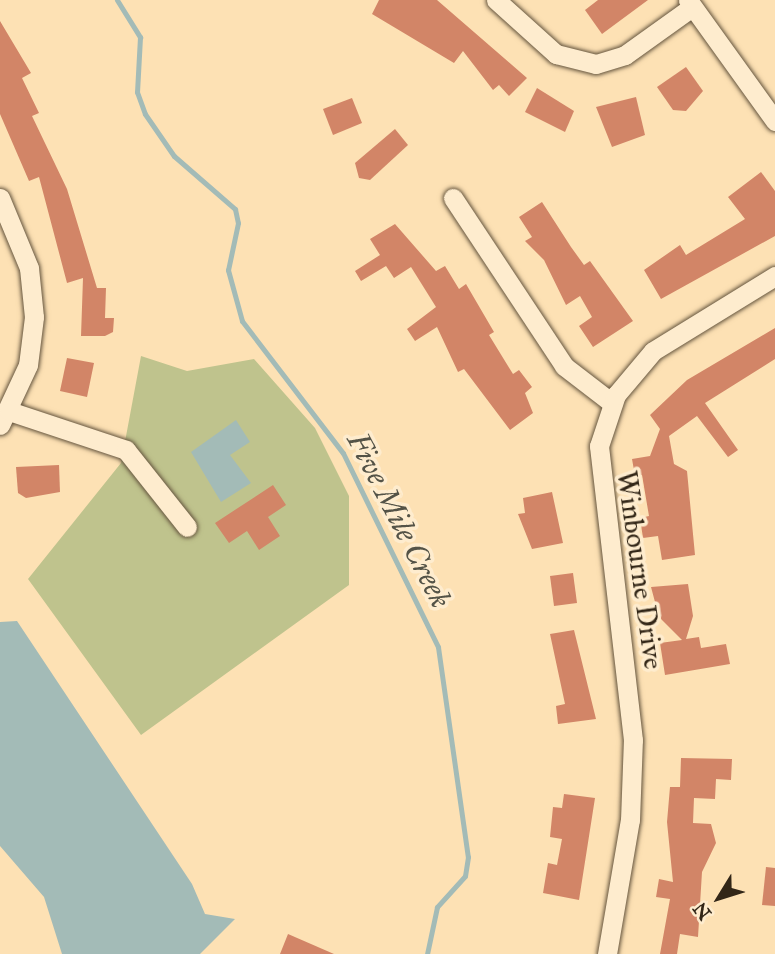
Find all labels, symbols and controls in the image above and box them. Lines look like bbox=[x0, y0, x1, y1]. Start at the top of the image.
water label: Five Mile Creek bbox=[339, 426, 459, 614]
street label: Winbourne Drive bbox=[609, 469, 671, 671]
north arrow bbox=[684, 863, 754, 933]
text: N bbox=[688, 898, 716, 925]

